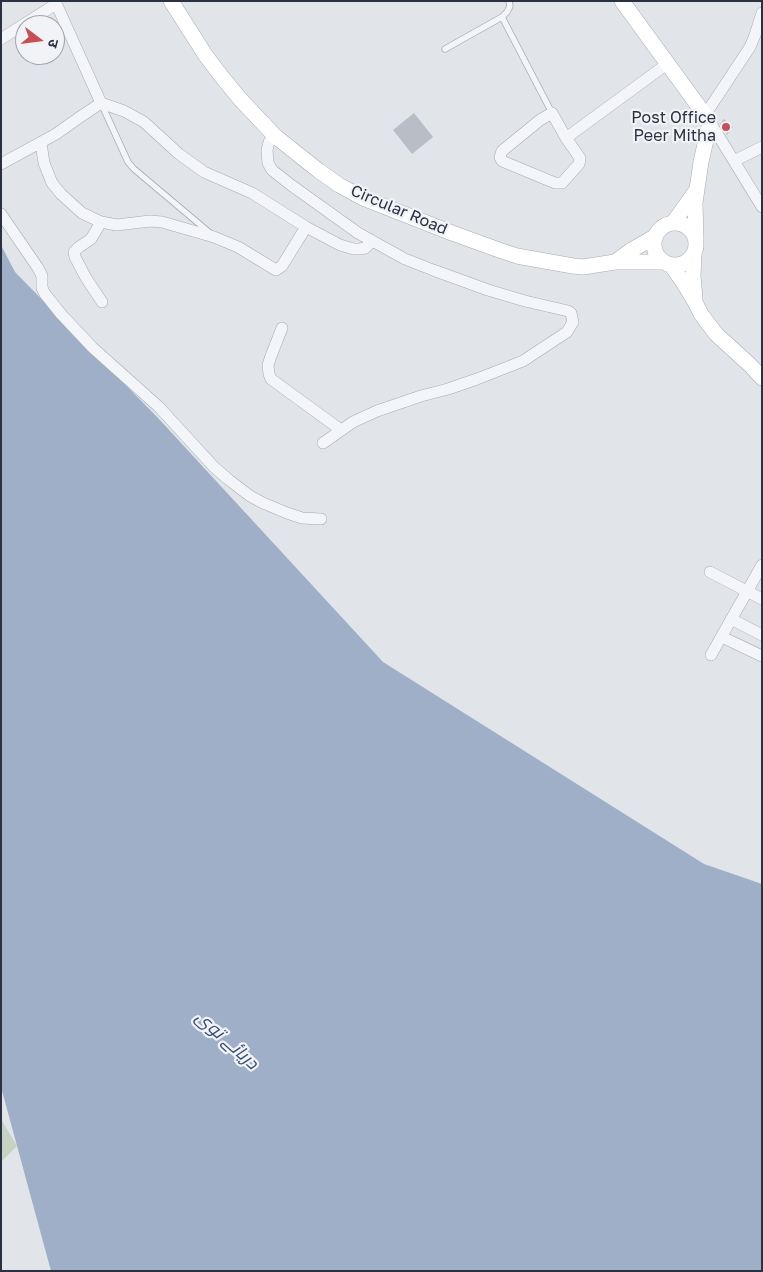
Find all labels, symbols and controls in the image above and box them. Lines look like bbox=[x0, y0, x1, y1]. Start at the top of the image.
north arrow bbox=[15, 15, 65, 65]
text: उ bbox=[45, 38, 63, 50]
place label: Post Office Peer Mitha bbox=[631, 108, 716, 146]
marker: Post Office Peer Mitha bbox=[720, 121, 732, 133]
street label: Circular Road bbox=[348, 181, 450, 239]
water label: دریائے توی bbox=[191, 1006, 263, 1074]

